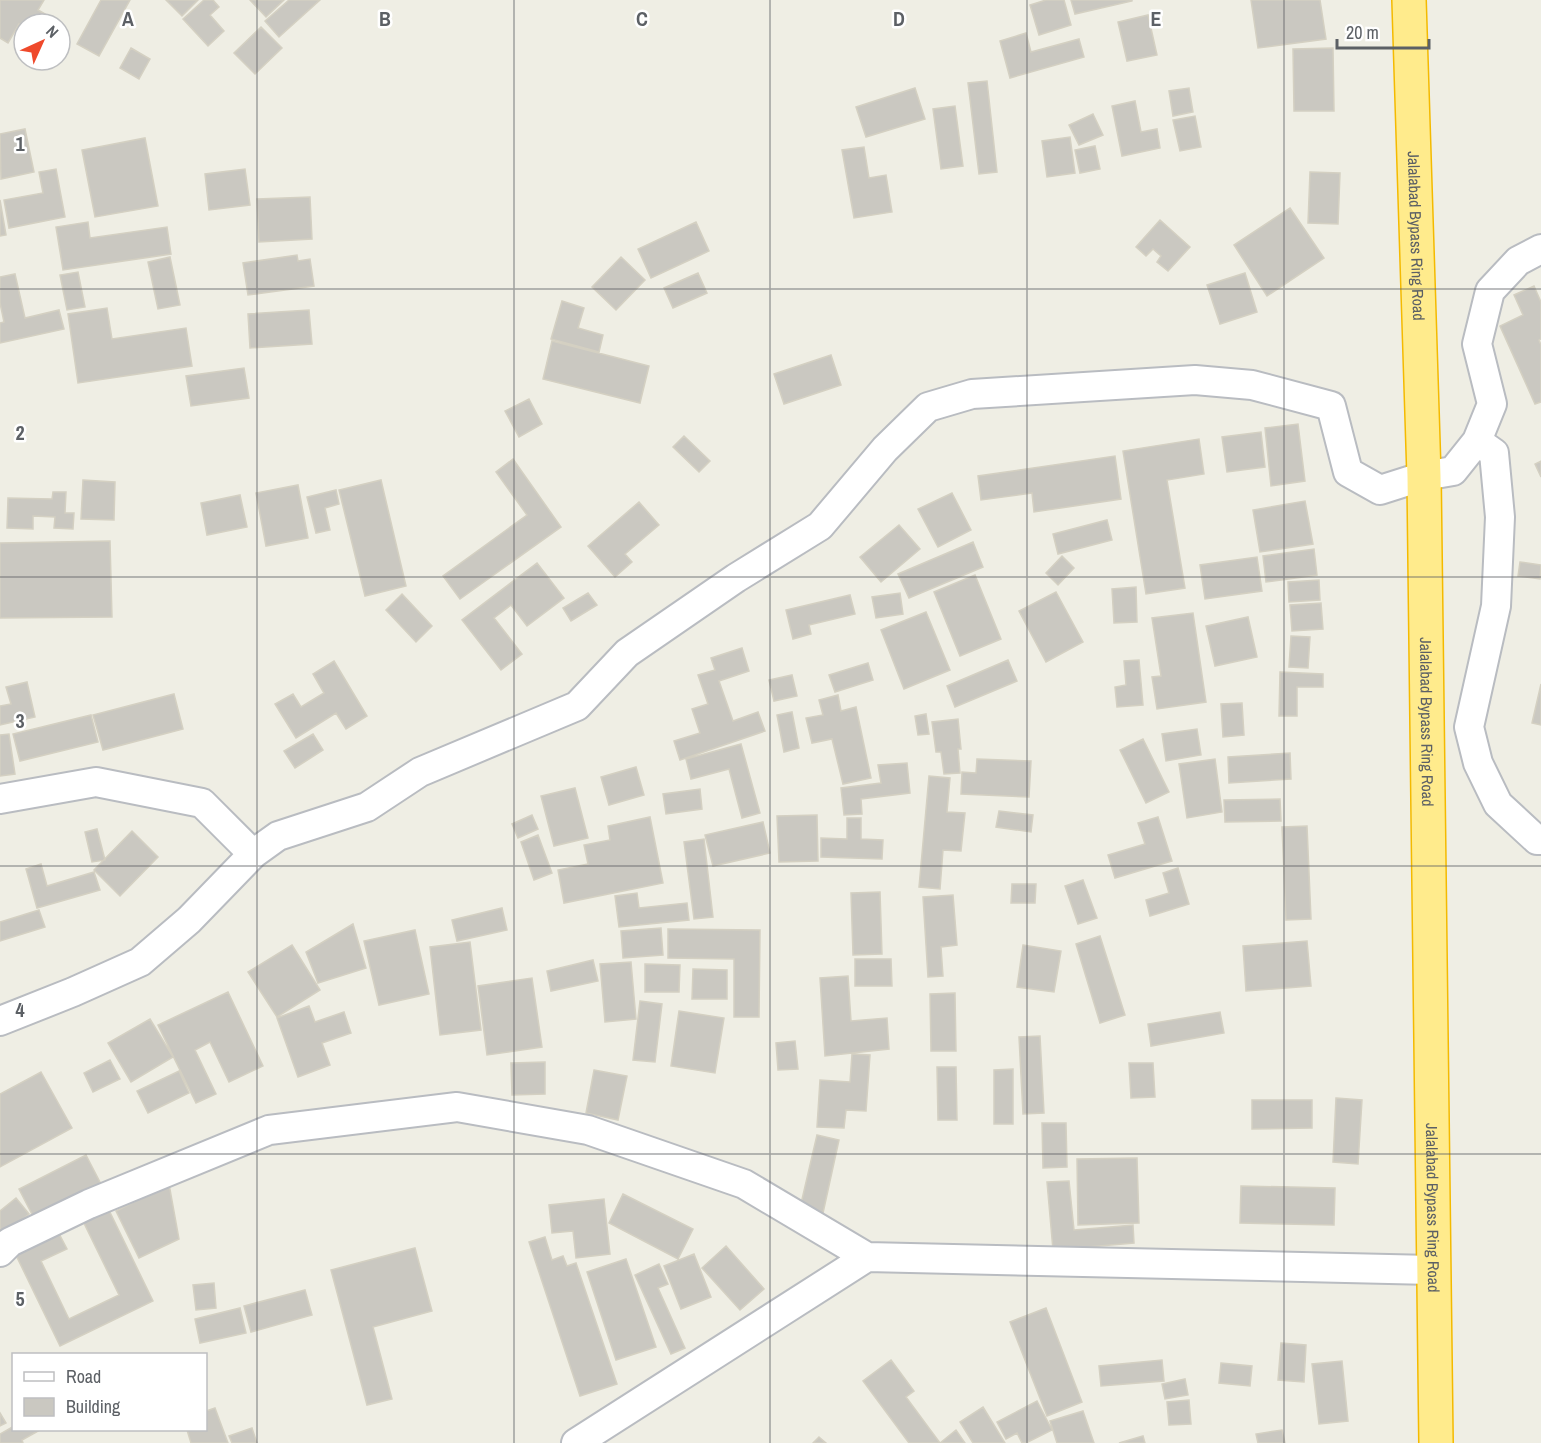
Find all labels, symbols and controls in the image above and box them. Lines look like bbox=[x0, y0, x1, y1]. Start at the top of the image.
text: A bbox=[122, 5, 134, 32]
text: B bbox=[379, 5, 391, 32]
text: C bbox=[636, 5, 648, 32]
text: D bbox=[893, 5, 905, 32]
text: E bbox=[1151, 5, 1162, 32]
north arrow bbox=[12, 12, 72, 72]
scale bar bbox=[1337, 12, 1428, 50]
text: N bbox=[41, 20, 64, 43]
text: 20 m bbox=[1346, 20, 1379, 45]
text: 1 bbox=[15, 130, 25, 157]
street label: Jalalabad Bypass Ring Road bbox=[1403, 151, 1430, 321]
text: 2 bbox=[15, 419, 25, 446]
street label: Jalalabad Bypass Ring Road bbox=[1415, 637, 1439, 807]
text: 3 bbox=[15, 707, 25, 734]
text: 4 bbox=[15, 996, 25, 1023]
street label: Jalalabad Bypass Ring Road bbox=[1421, 1123, 1445, 1292]
text: 5 bbox=[15, 1285, 25, 1312]
legend bbox=[12, 1353, 207, 1431]
text: Road bbox=[66, 1364, 101, 1389]
text: Building bbox=[66, 1394, 121, 1419]

